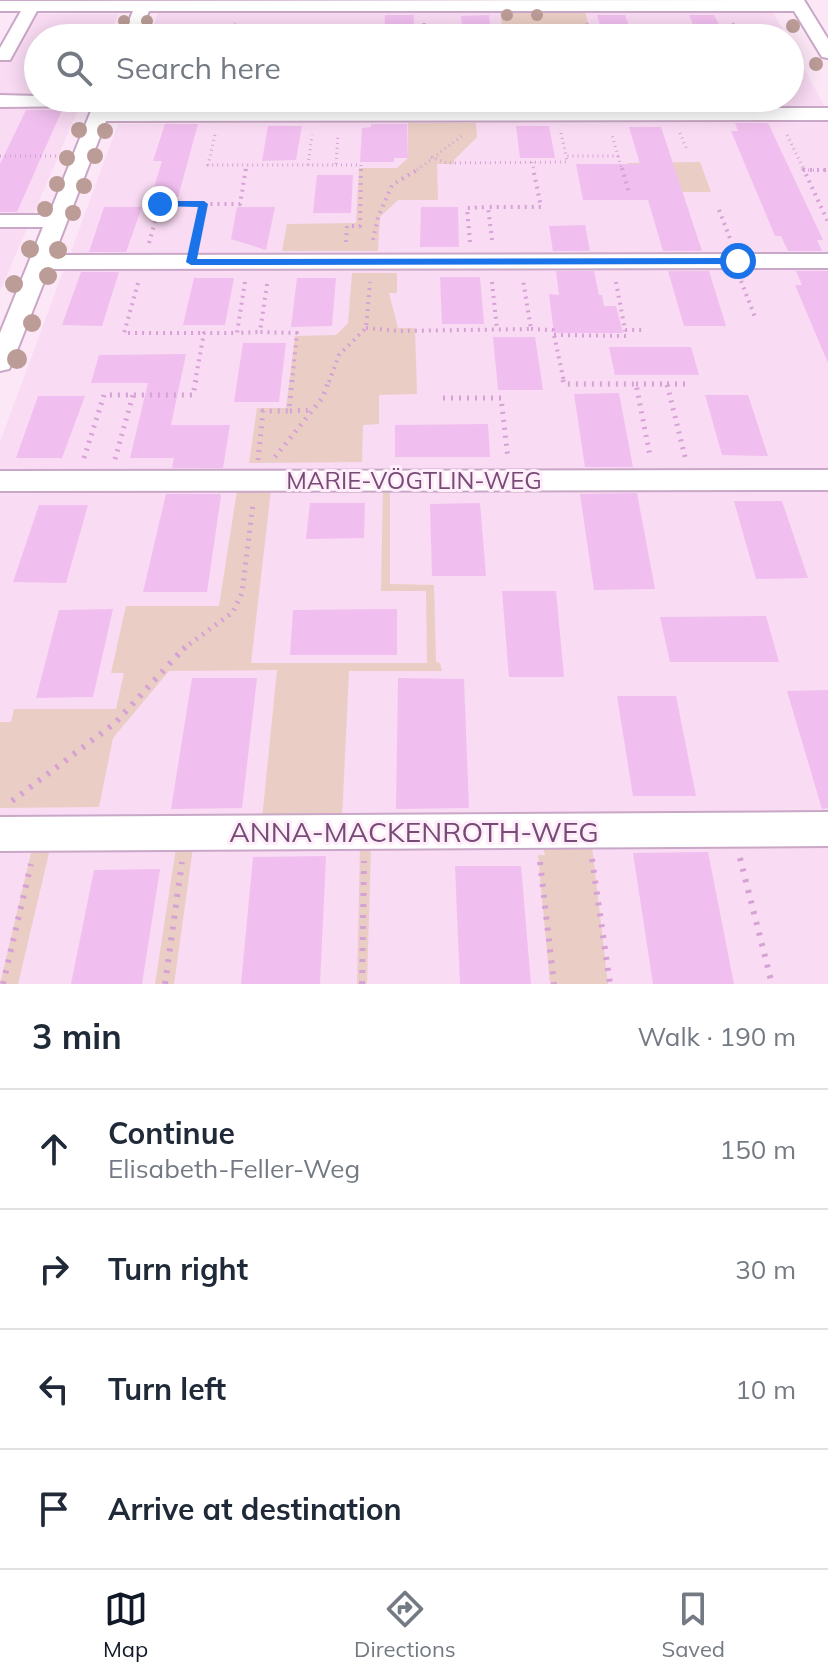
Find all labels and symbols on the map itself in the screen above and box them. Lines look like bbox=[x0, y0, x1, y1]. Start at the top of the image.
route end bbox=[142, 186, 178, 222]
route start bbox=[720, 243, 756, 279]
street label: MARIE-VÖGTLIN-WEG bbox=[286, 465, 542, 495]
street label: ANNA-MACKENROTH-WEG bbox=[229, 814, 599, 849]

